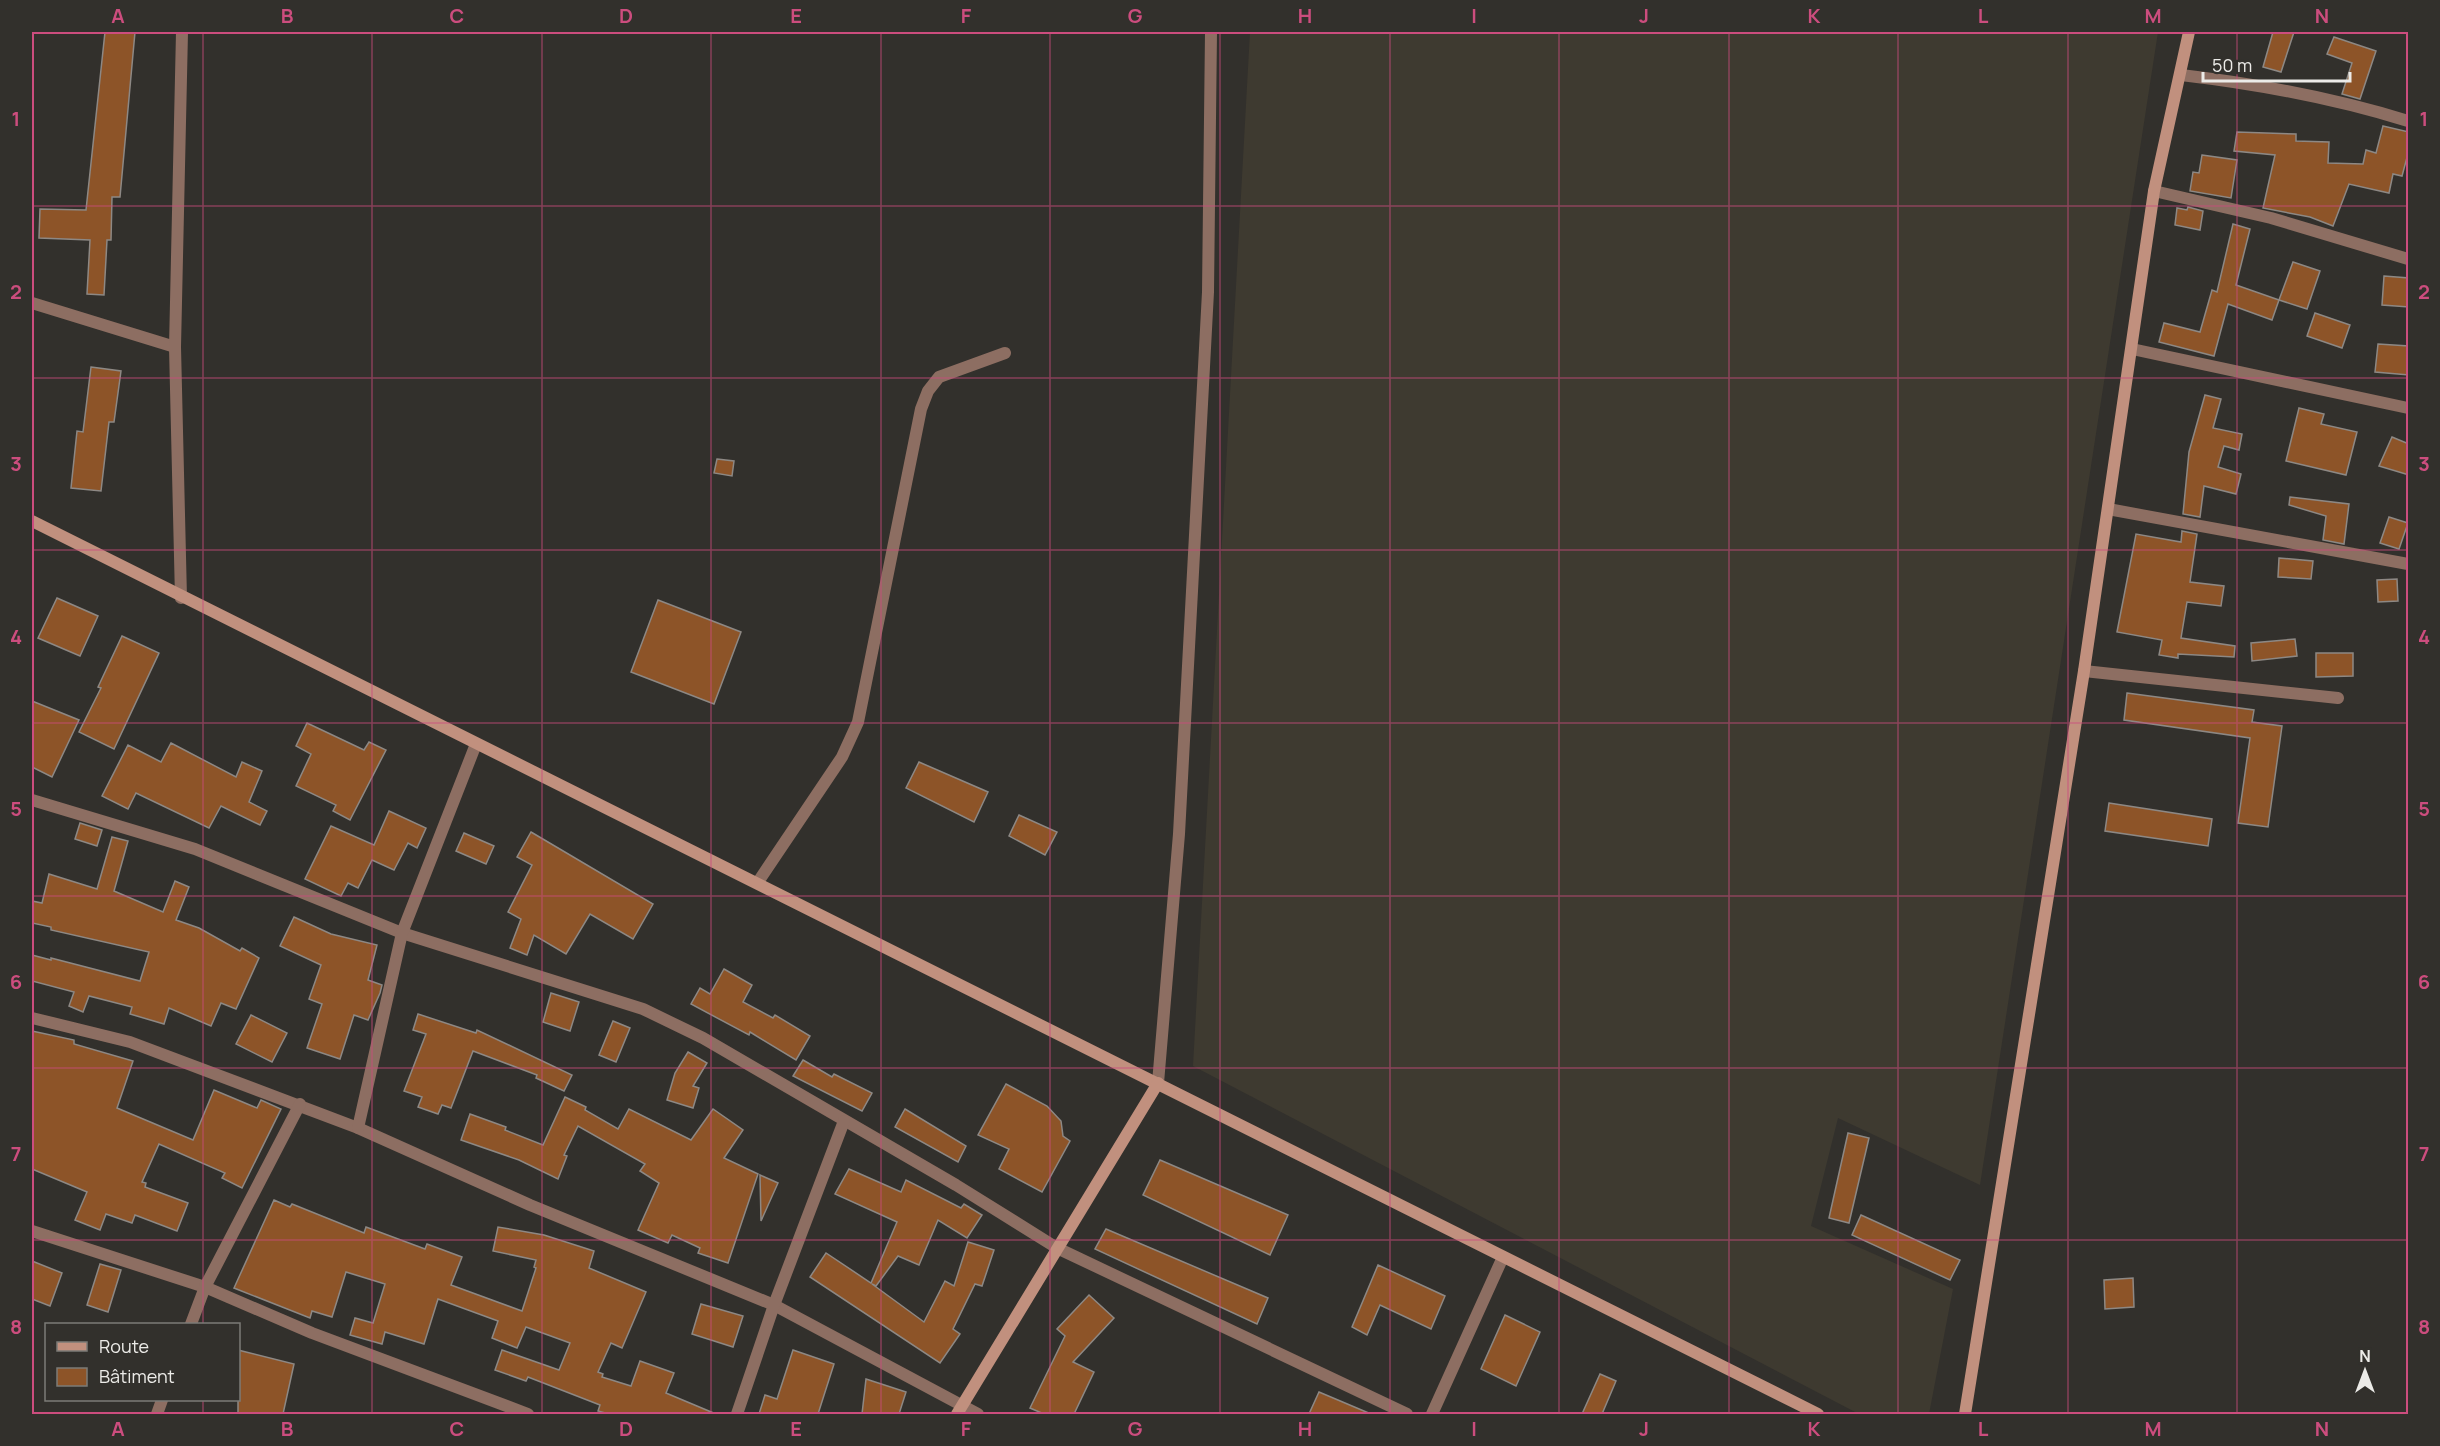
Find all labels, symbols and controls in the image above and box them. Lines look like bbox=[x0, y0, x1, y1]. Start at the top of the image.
text: A bbox=[111, 2, 125, 29]
text: B bbox=[281, 2, 294, 29]
text: C bbox=[450, 2, 464, 29]
text: D bbox=[619, 2, 633, 29]
text: E bbox=[790, 2, 802, 29]
text: F bbox=[961, 2, 972, 29]
text: G bbox=[1128, 2, 1143, 29]
text: H bbox=[1298, 2, 1312, 29]
text: I bbox=[1471, 2, 1477, 29]
text: J bbox=[1639, 2, 1649, 29]
text: K bbox=[1808, 2, 1821, 29]
text: L bbox=[1978, 2, 1989, 29]
text: M bbox=[2144, 2, 2162, 29]
text: N bbox=[2315, 2, 2329, 29]
scale bar bbox=[2203, 45, 2350, 83]
text: 50 m bbox=[2212, 53, 2252, 77]
text: 1 bbox=[12, 105, 20, 132]
text: 1 bbox=[2420, 105, 2428, 132]
text: 2 bbox=[10, 278, 22, 305]
text: 2 bbox=[2418, 278, 2430, 305]
text: 3 bbox=[10, 450, 22, 477]
text: 3 bbox=[2418, 450, 2430, 477]
text: 4 bbox=[10, 623, 22, 650]
text: 4 bbox=[2418, 623, 2430, 650]
text: 5 bbox=[10, 795, 22, 822]
text: 5 bbox=[2418, 795, 2430, 822]
text: 6 bbox=[10, 968, 22, 995]
text: 6 bbox=[2418, 968, 2430, 995]
text: 7 bbox=[11, 1140, 21, 1167]
text: 7 bbox=[2419, 1140, 2429, 1167]
text: 8 bbox=[10, 1313, 22, 1340]
text: 8 bbox=[2418, 1313, 2430, 1340]
legend bbox=[45, 1323, 240, 1401]
text: Route bbox=[99, 1334, 149, 1358]
north arrow bbox=[2335, 1341, 2395, 1401]
text: N bbox=[2359, 1345, 2371, 1367]
text: Bâtiment bbox=[99, 1364, 175, 1388]
text: A bbox=[111, 1415, 125, 1442]
text: B bbox=[281, 1415, 294, 1442]
text: C bbox=[450, 1415, 464, 1442]
text: D bbox=[619, 1415, 633, 1442]
text: E bbox=[790, 1415, 802, 1442]
text: F bbox=[961, 1415, 972, 1442]
text: G bbox=[1128, 1415, 1143, 1442]
text: H bbox=[1298, 1415, 1312, 1442]
text: I bbox=[1471, 1415, 1477, 1442]
text: J bbox=[1639, 1415, 1649, 1442]
text: K bbox=[1808, 1415, 1821, 1442]
text: L bbox=[1978, 1415, 1989, 1442]
text: M bbox=[2144, 1415, 2162, 1442]
text: N bbox=[2315, 1415, 2329, 1442]

